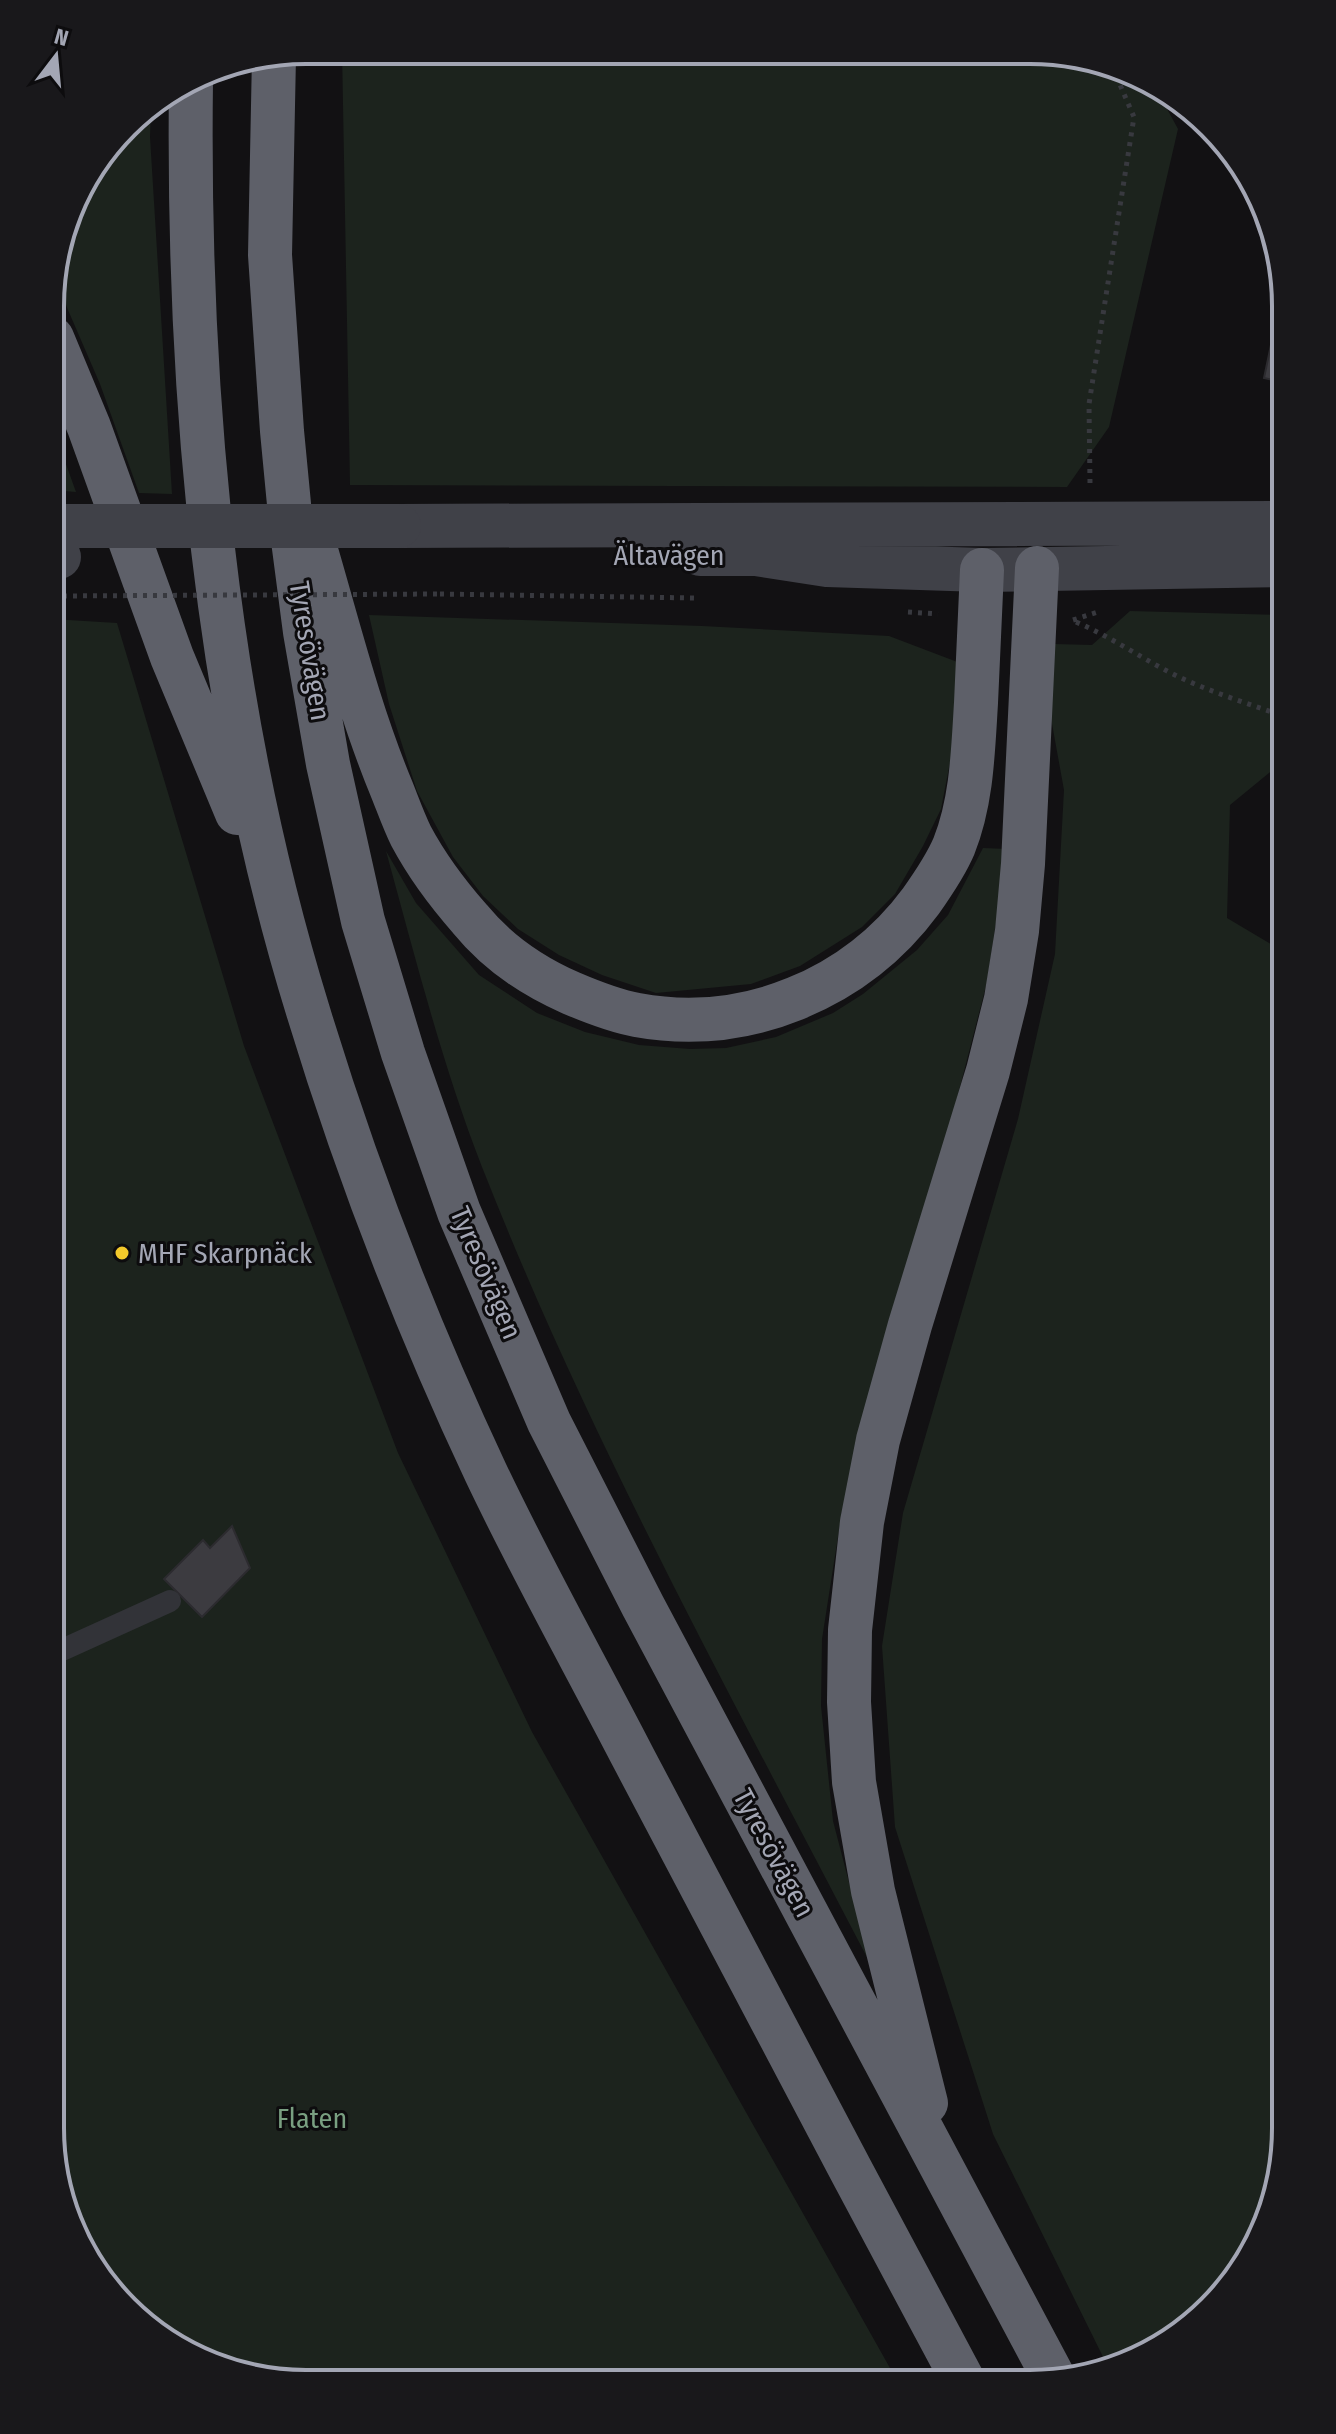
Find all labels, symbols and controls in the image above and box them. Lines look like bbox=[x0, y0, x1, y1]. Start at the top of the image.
north arrow bbox=[16, 16, 96, 96]
text: N bbox=[51, 22, 71, 52]
street label: Ältavägen bbox=[613, 539, 725, 572]
street label: Tyresövägen bbox=[283, 579, 337, 723]
street label: Tyresövägen bbox=[443, 1202, 529, 1344]
place label: MHF Skarpnäck bbox=[138, 1237, 313, 1270]
marker: MHF Skarpnäck bbox=[113, 1244, 131, 1262]
street label: Tyresövägen bbox=[726, 1783, 822, 1923]
park label: Flaten bbox=[277, 2102, 347, 2135]

